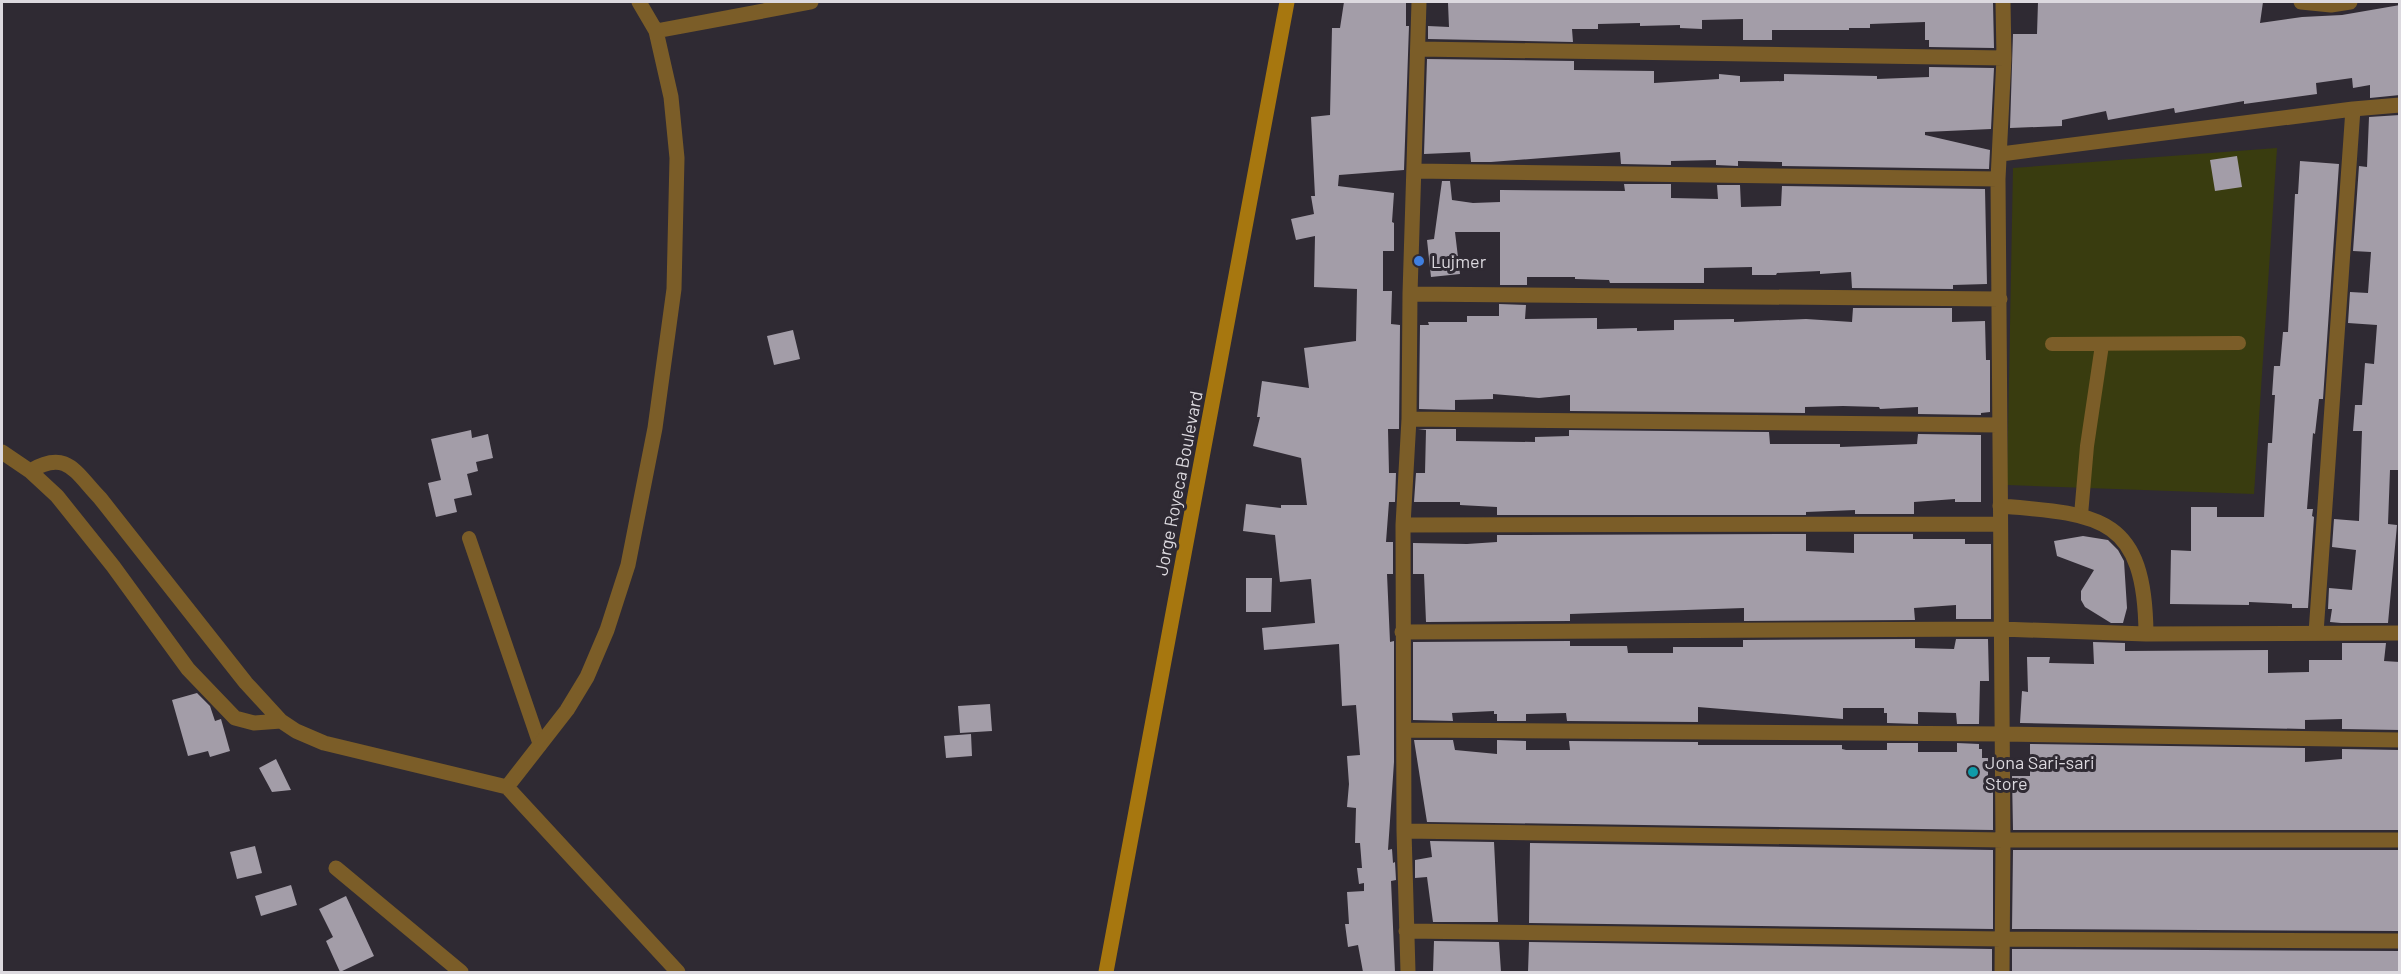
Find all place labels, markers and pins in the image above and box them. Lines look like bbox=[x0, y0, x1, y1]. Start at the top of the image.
place label: Lujmer bbox=[1431, 250, 1487, 272]
marker: Lujmer bbox=[1412, 254, 1426, 268]
place label: Jona Sari-sari Store bbox=[1985, 751, 2095, 794]
marker: Jona Sari-sari Store bbox=[1966, 765, 1980, 779]

